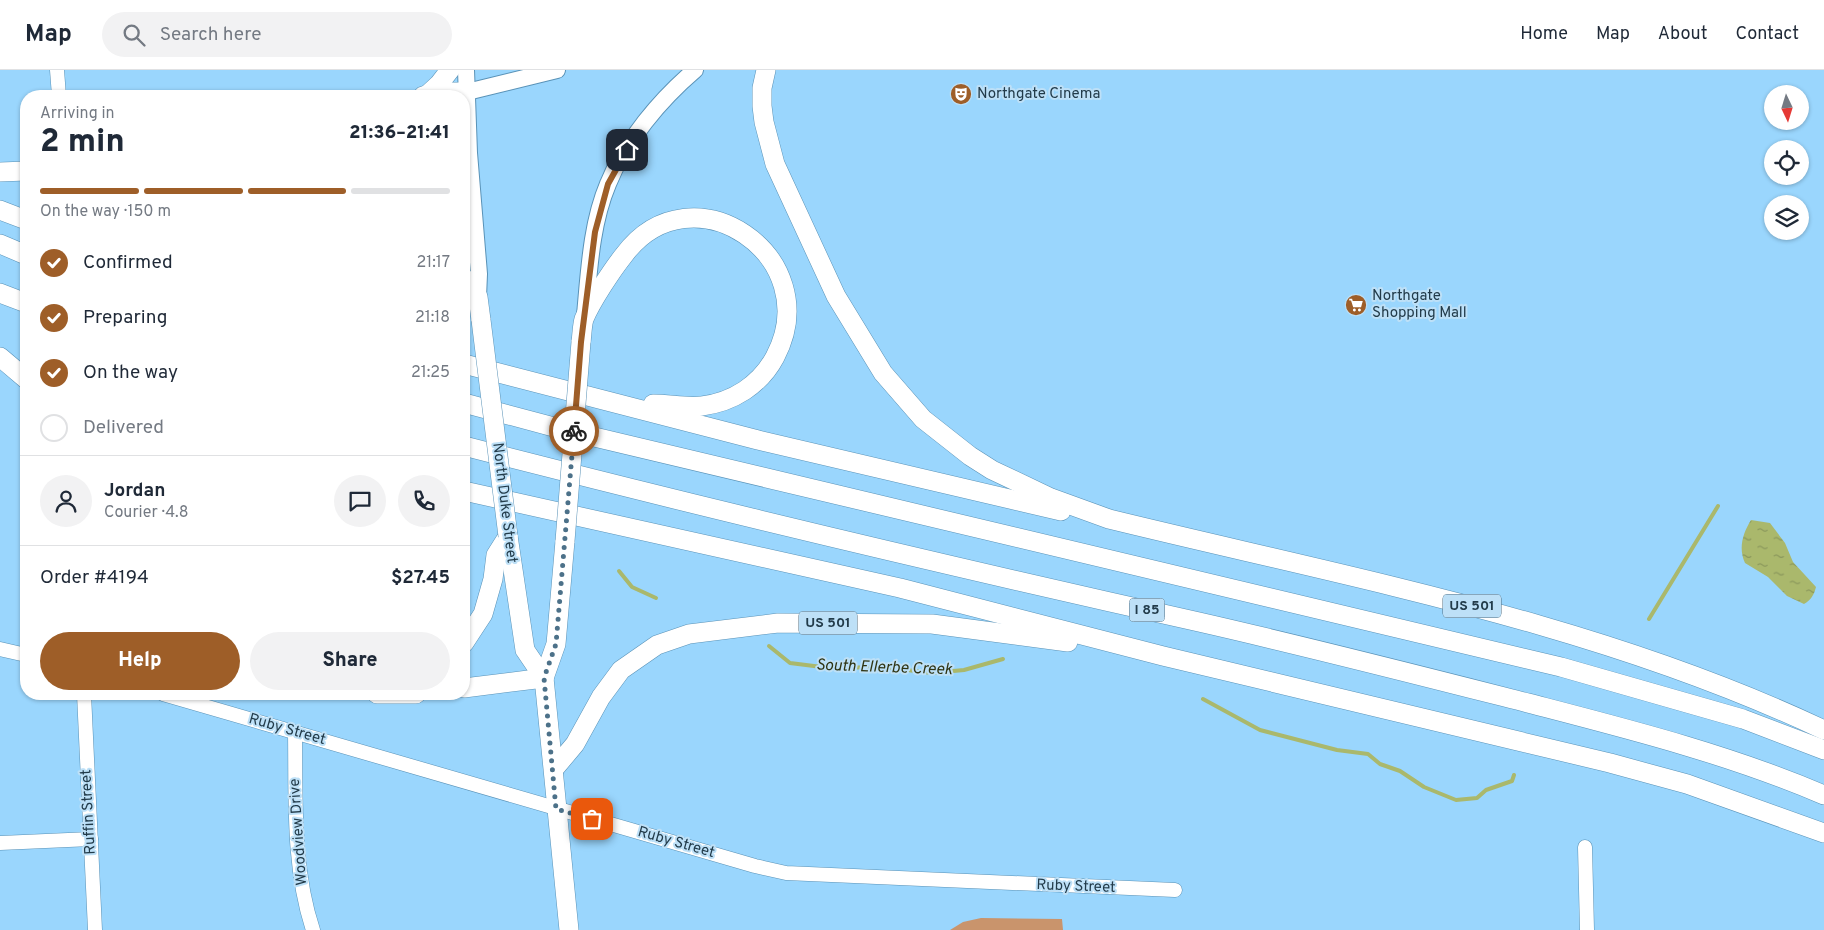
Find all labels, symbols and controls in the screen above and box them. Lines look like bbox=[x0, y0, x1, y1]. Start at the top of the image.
search box bbox=[102, 12, 452, 57]
text: Map bbox=[25, 20, 72, 50]
icon: search bbox=[120, 21, 148, 49]
text: Search here bbox=[160, 23, 261, 47]
text: Home bbox=[1520, 23, 1568, 46]
text: Map bbox=[1596, 23, 1630, 46]
text: About bbox=[1658, 23, 1707, 46]
text: Contact bbox=[1735, 23, 1799, 46]
theatre icon: Northgate Cinema bbox=[949, 82, 973, 106]
place label: Northgate Cinema bbox=[977, 85, 1100, 104]
north arrow bbox=[1764, 85, 1809, 130]
map controls bbox=[1764, 85, 1809, 240]
text: Arriving in bbox=[40, 104, 115, 124]
text: 21:36–21:41 bbox=[349, 121, 450, 145]
text: 2 min bbox=[40, 123, 125, 163]
pin bbox=[606, 129, 648, 171]
icon: home bbox=[613, 136, 641, 164]
button: locate bbox=[1764, 140, 1809, 185]
button: layers bbox=[1764, 195, 1809, 240]
text: On the way · 150 m bbox=[40, 202, 171, 222]
icon: check bbox=[40, 249, 68, 277]
text: Confirmed bbox=[83, 251, 173, 275]
text: 21:17 bbox=[416, 253, 450, 273]
place label: Northgate Shopping Mall bbox=[1372, 287, 1467, 323]
supermarket icon: Northgate Shopping Mall bbox=[1344, 293, 1368, 317]
icon: check bbox=[40, 304, 68, 332]
text: Preparing bbox=[83, 306, 167, 330]
text: 21:18 bbox=[415, 308, 450, 328]
icon: check bbox=[40, 359, 68, 387]
text: On the way bbox=[83, 361, 178, 385]
text: 21:25 bbox=[411, 363, 450, 383]
courier bbox=[549, 406, 599, 456]
text: Delivered bbox=[83, 416, 164, 440]
icon: bike bbox=[560, 417, 588, 445]
street label: North Duke Street bbox=[487, 442, 521, 564]
button: person bbox=[40, 475, 92, 527]
button: chat bbox=[334, 475, 386, 527]
button: phone bbox=[398, 475, 450, 527]
text: Jordan bbox=[104, 479, 166, 503]
text: Courier · 4.8 bbox=[104, 503, 188, 523]
text: Order #4194 bbox=[40, 566, 149, 590]
text: $27.45 bbox=[391, 566, 450, 590]
road number: US 501 bbox=[1443, 594, 1501, 618]
road number: I 85 bbox=[1130, 598, 1164, 622]
road number: US 501 bbox=[799, 612, 857, 634]
button: Help bbox=[40, 632, 240, 690]
button: Share bbox=[250, 632, 450, 690]
water label: South Ellerbe Creek bbox=[815, 656, 953, 680]
street label: Ruby Street bbox=[246, 710, 328, 750]
street label: Ruffin Street bbox=[77, 769, 101, 855]
street label: Woodview Drive bbox=[286, 778, 312, 886]
pin bbox=[571, 798, 613, 840]
icon: bag bbox=[578, 805, 606, 833]
street label: Ruby Street bbox=[635, 823, 717, 863]
street label: Ruby Street bbox=[1036, 876, 1116, 898]

